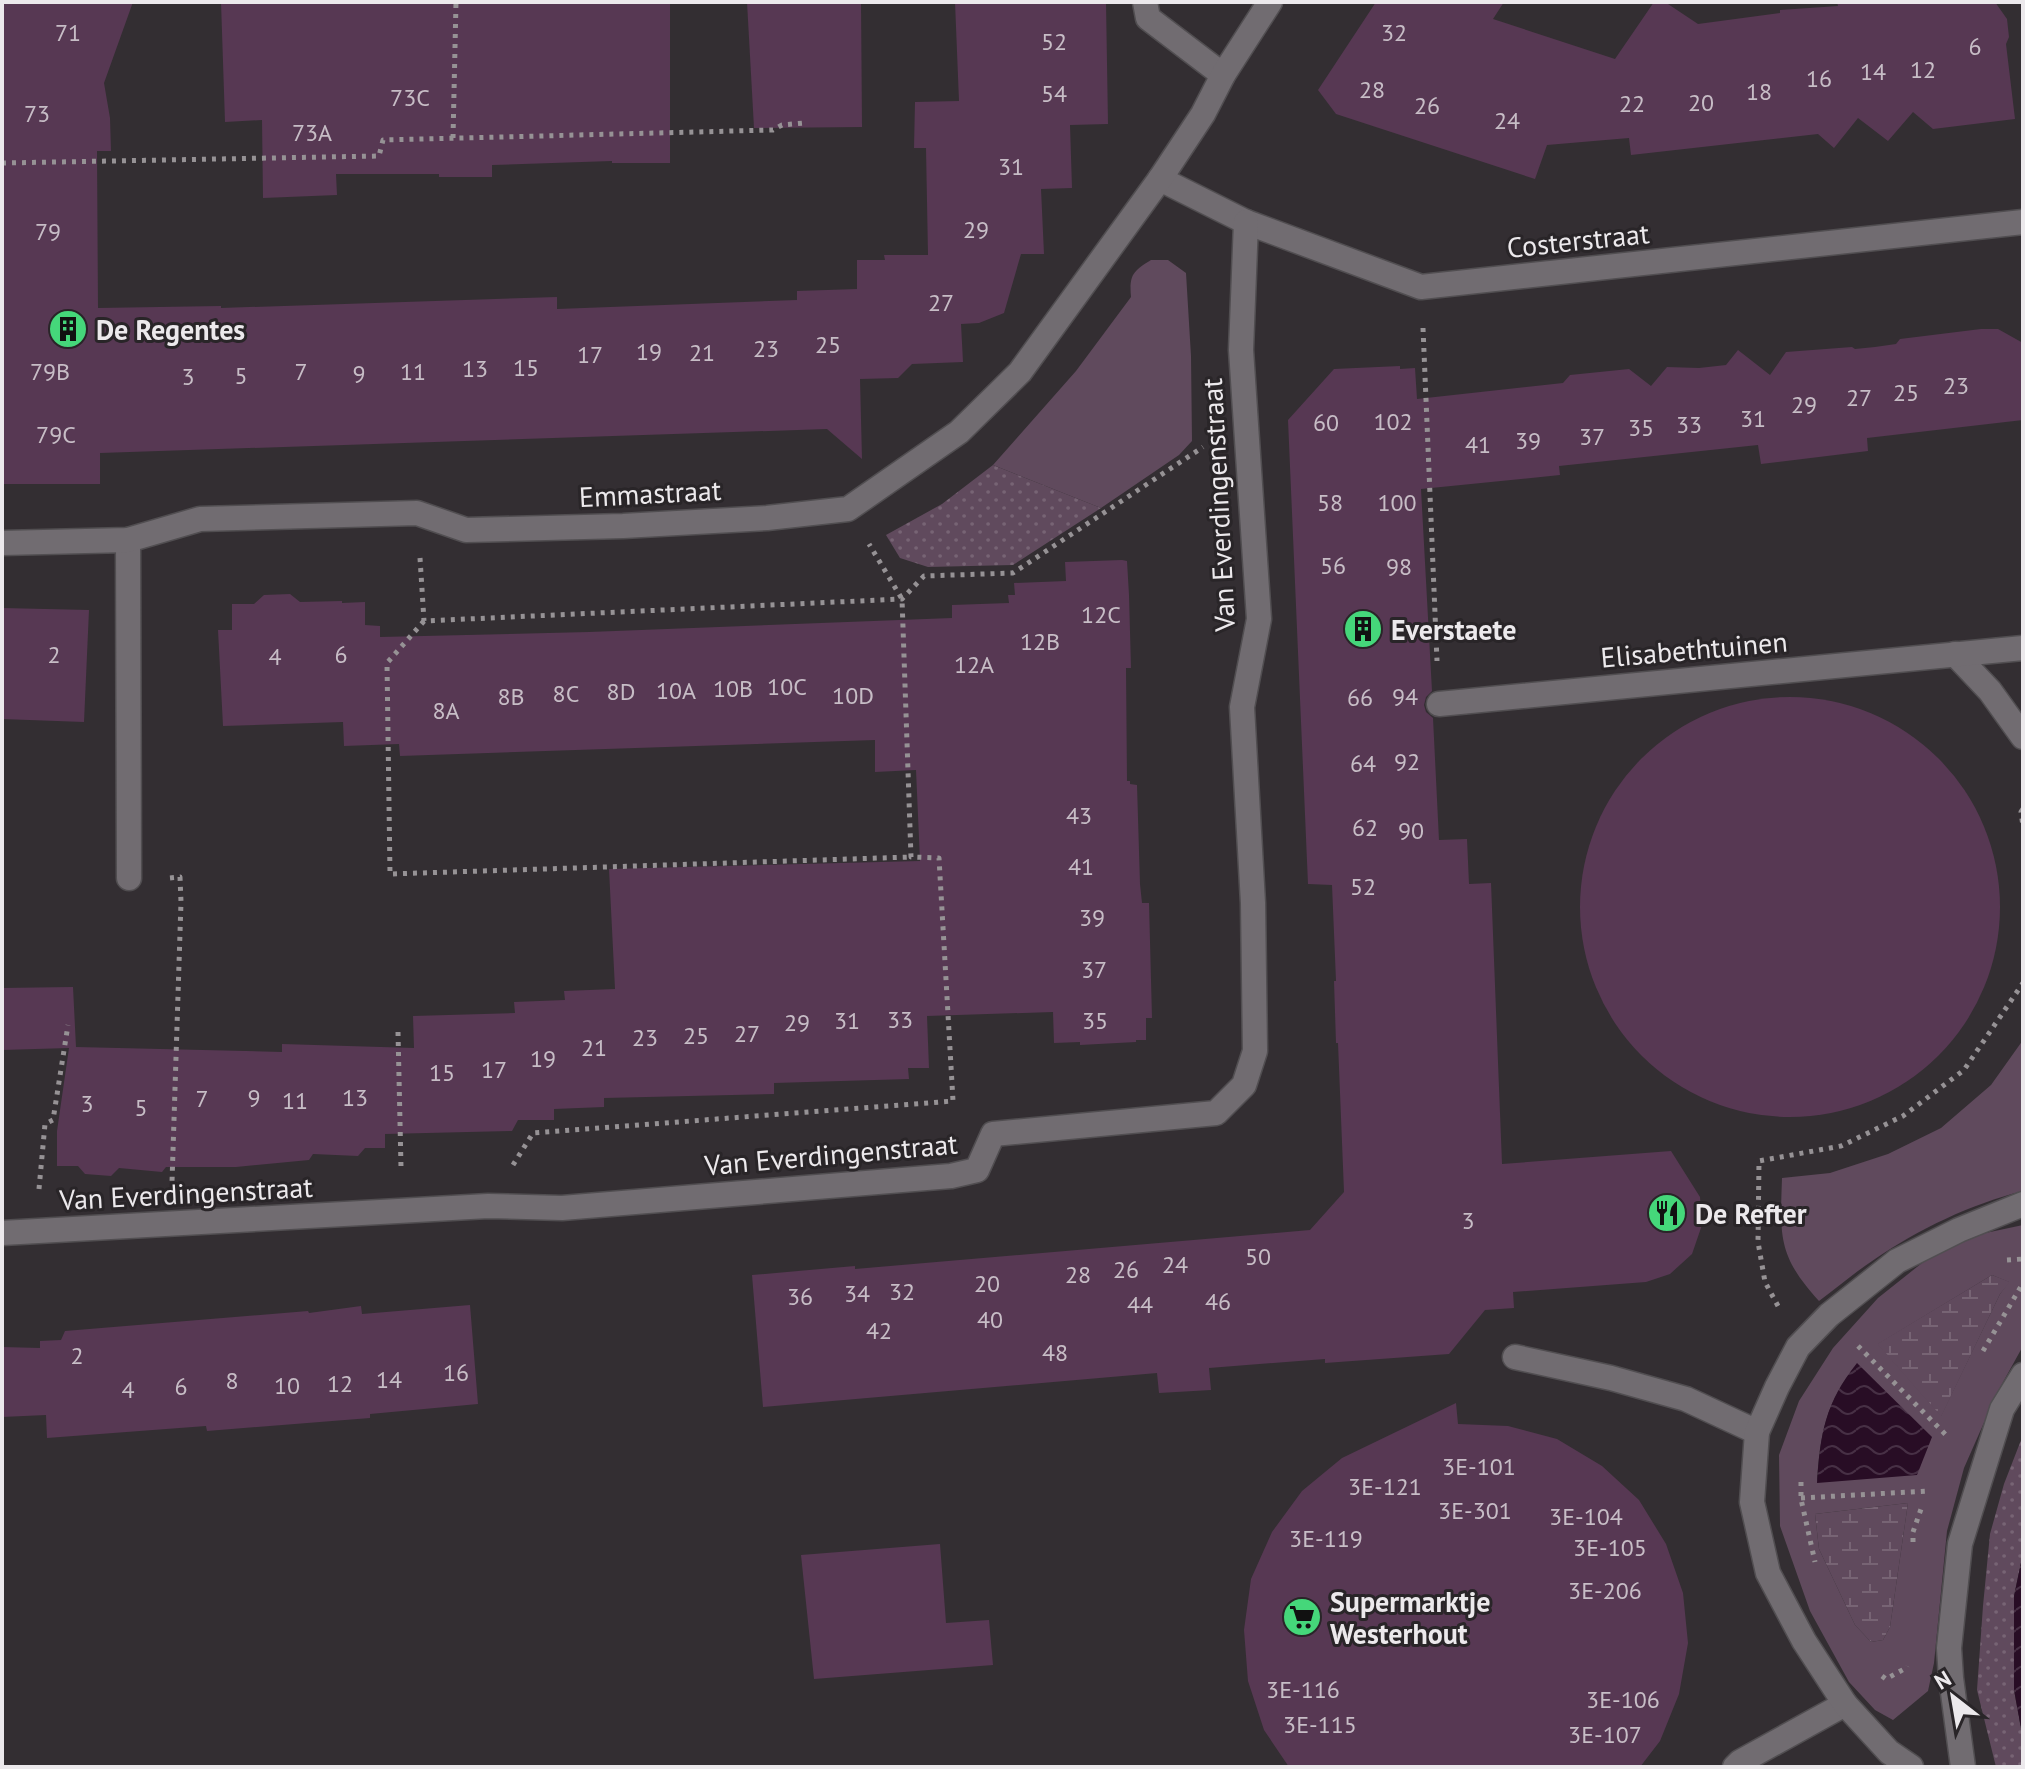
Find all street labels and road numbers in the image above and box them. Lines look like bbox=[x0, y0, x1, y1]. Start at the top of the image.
street label: Costerstraat bbox=[1505, 214, 1651, 266]
street label: Van Everdingenstraat bbox=[1193, 377, 1243, 634]
street label: Emmastraat bbox=[578, 471, 723, 515]
street label: Elisabethtuinen bbox=[1599, 622, 1789, 676]
street label: Van Everdingenstraat bbox=[702, 1124, 959, 1184]
street label: Van Everdingenstraat bbox=[57, 1168, 314, 1218]

